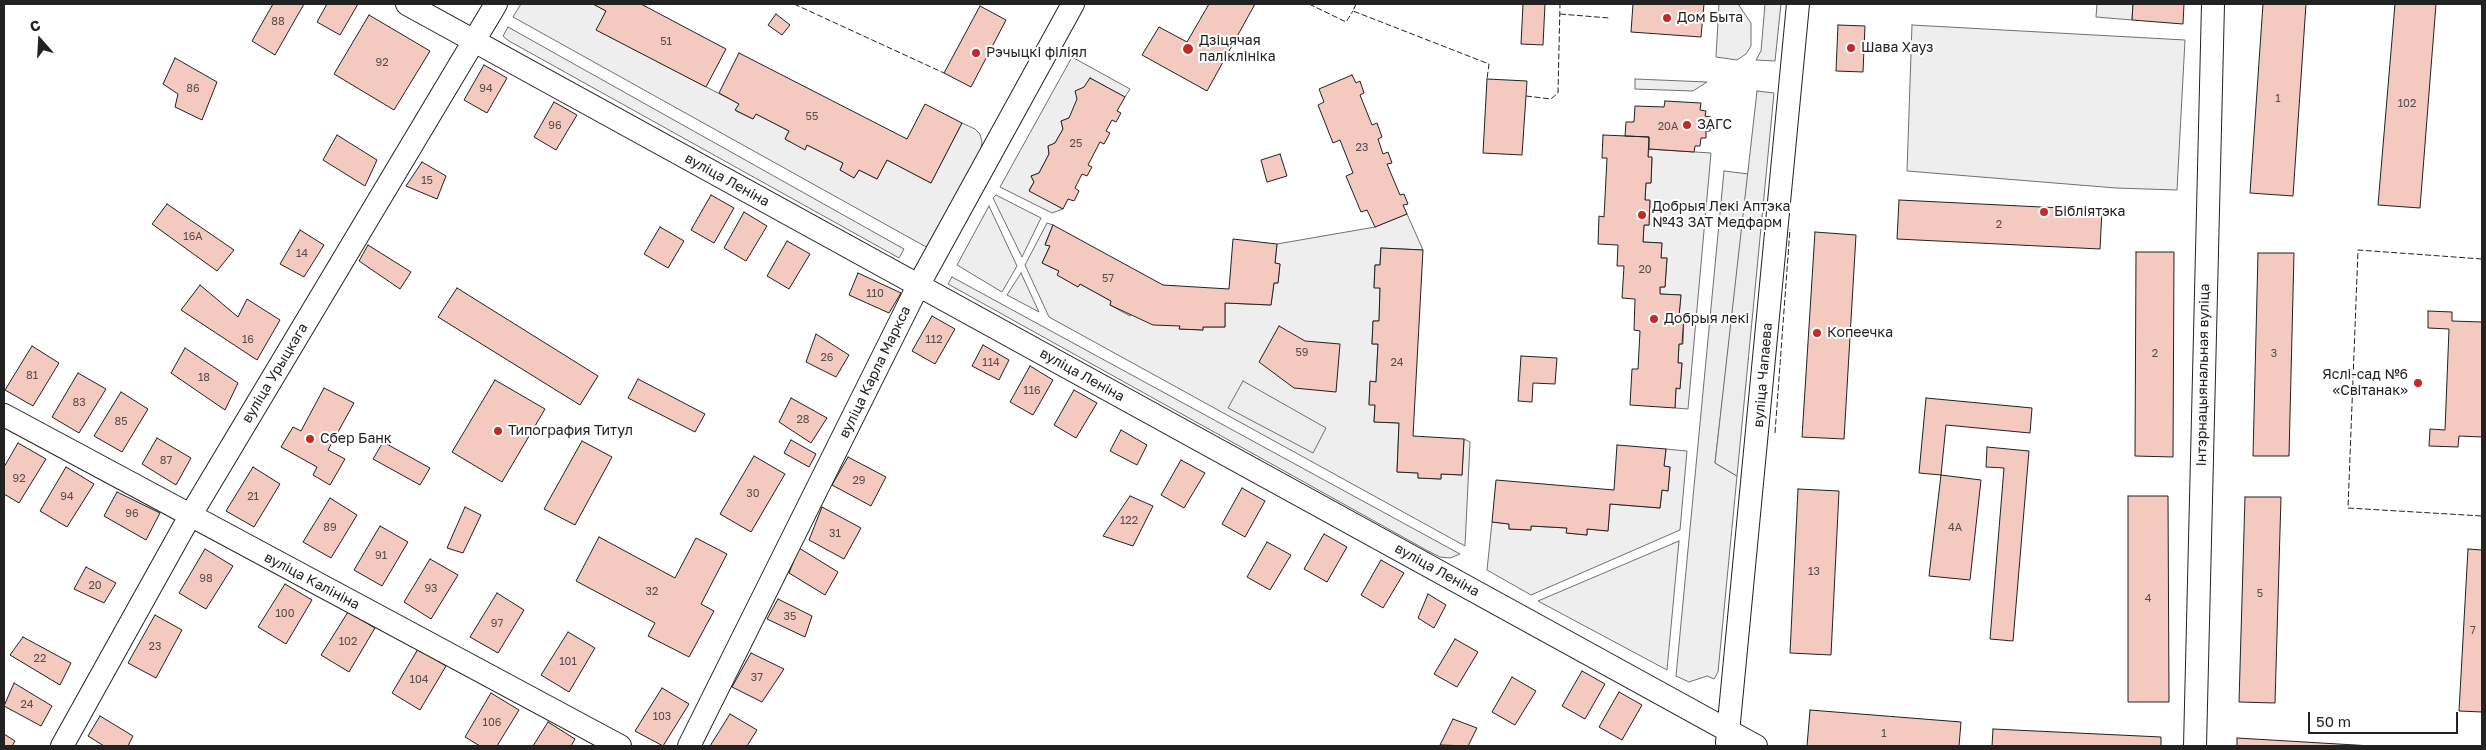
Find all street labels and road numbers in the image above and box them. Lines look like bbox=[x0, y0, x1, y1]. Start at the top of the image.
street label: вуліца Леніна bbox=[682, 150, 772, 210]
street label: Інтэрнацыянальная вуліца bbox=[2193, 283, 2213, 467]
street label: вуліца Карла Маркса bbox=[836, 303, 914, 441]
street label: вуліца Урыцкага bbox=[239, 320, 311, 426]
street label: вуліца Чапаева bbox=[1750, 322, 1776, 428]
street label: вуліца Леніна bbox=[1037, 345, 1127, 405]
street label: вуліца Леніна bbox=[1392, 540, 1482, 600]
street label: вуліца Калініна bbox=[261, 549, 363, 613]

